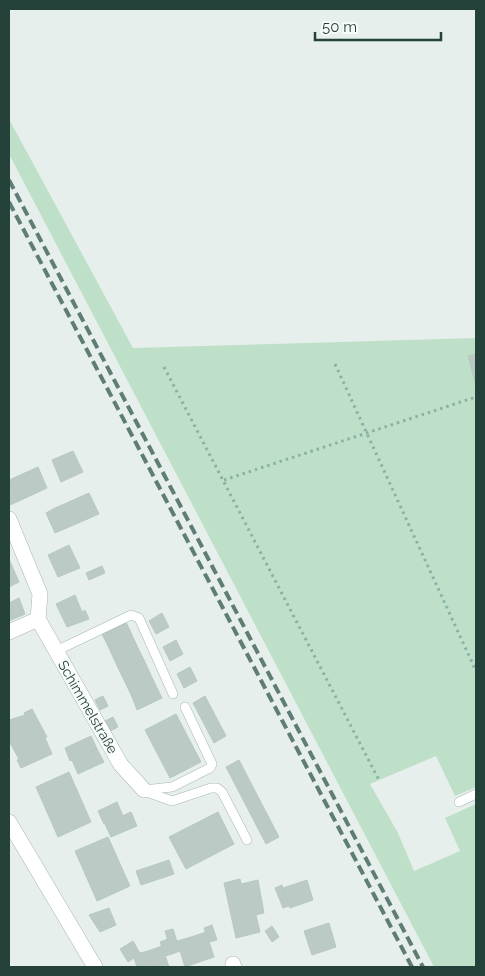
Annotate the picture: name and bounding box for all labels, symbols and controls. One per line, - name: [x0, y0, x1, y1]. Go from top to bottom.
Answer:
- scale bar: [315, 10, 441, 42]
- text: 50 m: [322, 18, 357, 36]
- street label: Schimmelstraße: [55, 658, 121, 756]

